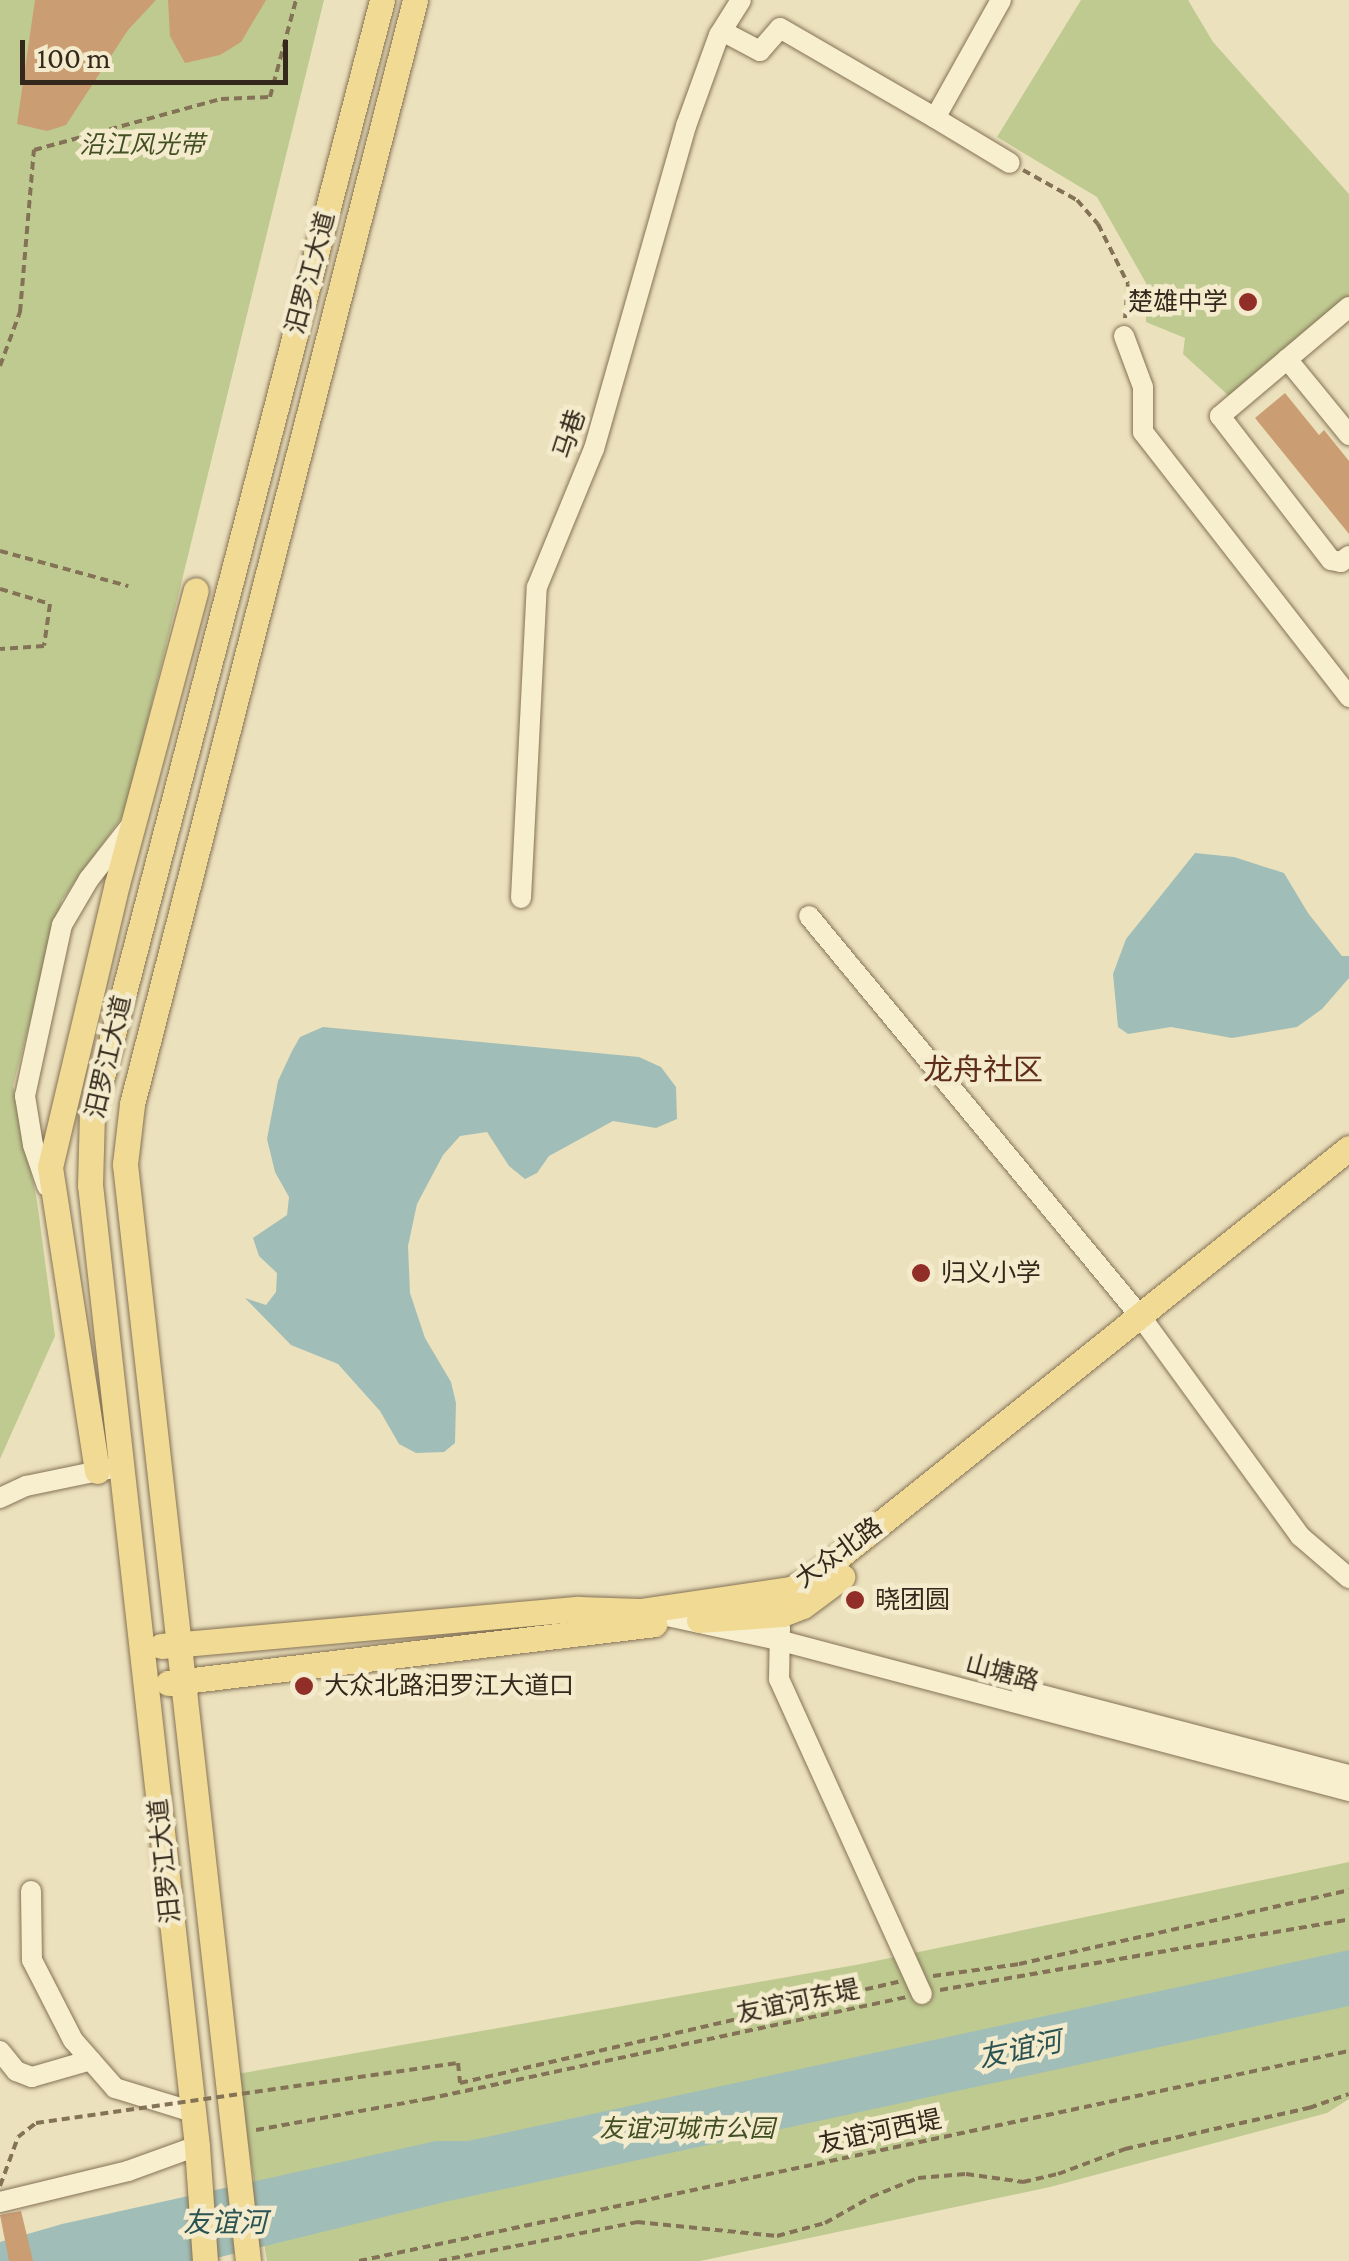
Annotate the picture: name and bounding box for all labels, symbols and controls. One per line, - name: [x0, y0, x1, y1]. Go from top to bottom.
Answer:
- scale bar: [25, 20, 292, 82]
- text: 100 m: [37, 41, 111, 74]
- park label: 沿江风光带: [80, 130, 204, 160]
- street label: 汨罗江大道: [280, 209, 342, 337]
- place label: 楚雄中学: [1128, 287, 1228, 317]
- marker: 楚雄中学: [1237, 291, 1259, 313]
- street label: 马巷: [548, 406, 592, 462]
- street label: 汨罗江大道: [80, 993, 138, 1121]
- district label: 龙舟社区: [923, 1052, 1043, 1088]
- place label: 归义小学: [941, 1258, 1041, 1288]
- marker: 归义小学: [910, 1262, 932, 1284]
- street label: 大众北路: [790, 1511, 888, 1595]
- place label: 晓团圆: [875, 1585, 950, 1615]
- marker: 晓团圆: [844, 1589, 866, 1611]
- street label: 山塘路: [962, 1649, 1042, 1697]
- place label: 大众北路汨罗江大道口: [324, 1671, 574, 1701]
- marker: 大众北路汨罗江大道口: [293, 1675, 315, 1697]
- street label: 汨罗江大道: [144, 1797, 186, 1925]
- street label: 友谊河东堤: [734, 1974, 862, 2030]
- water label: 友谊河: [975, 2025, 1065, 2075]
- street label: 友谊河西堤: [816, 2104, 944, 2160]
- park label: 友谊河城市公园: [600, 2114, 774, 2144]
- water label: 友谊河: [183, 2206, 267, 2240]

